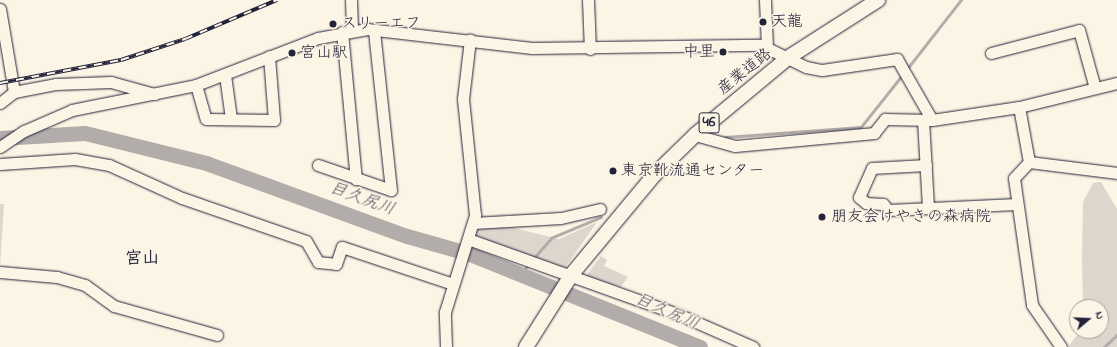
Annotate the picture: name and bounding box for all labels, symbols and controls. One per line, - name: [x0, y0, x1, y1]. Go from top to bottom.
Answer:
- place label: 天龍: [771, 12, 803, 32]
- place label: スリーエフ: [341, 14, 421, 34]
- marker: 天龍: [758, 17, 768, 27]
- marker: スリーエフ: [328, 19, 338, 29]
- place label: 中里: [683, 42, 715, 62]
- place label: 宮山駅: [300, 43, 348, 63]
- street label: 産業道路: [714, 44, 776, 100]
- marker: 中里: [718, 47, 728, 57]
- marker: 宮山駅: [287, 48, 297, 58]
- road number: 46: [698, 110, 720, 136]
- place label: 東京靴流通センター: [621, 161, 765, 181]
- marker: 東京靴流通センター: [608, 166, 618, 176]
- water label: 目久尻川: [327, 178, 397, 220]
- place label: 朋友会けやきの森病院: [831, 207, 991, 227]
- marker: 朋友会けやきの森病院: [816, 211, 828, 223]
- district label: 宮山: [125, 249, 159, 269]
- water label: 目久尻川: [632, 289, 702, 335]
- north arrow: [1069, 299, 1109, 339]
- text: N: [1091, 309, 1108, 322]

